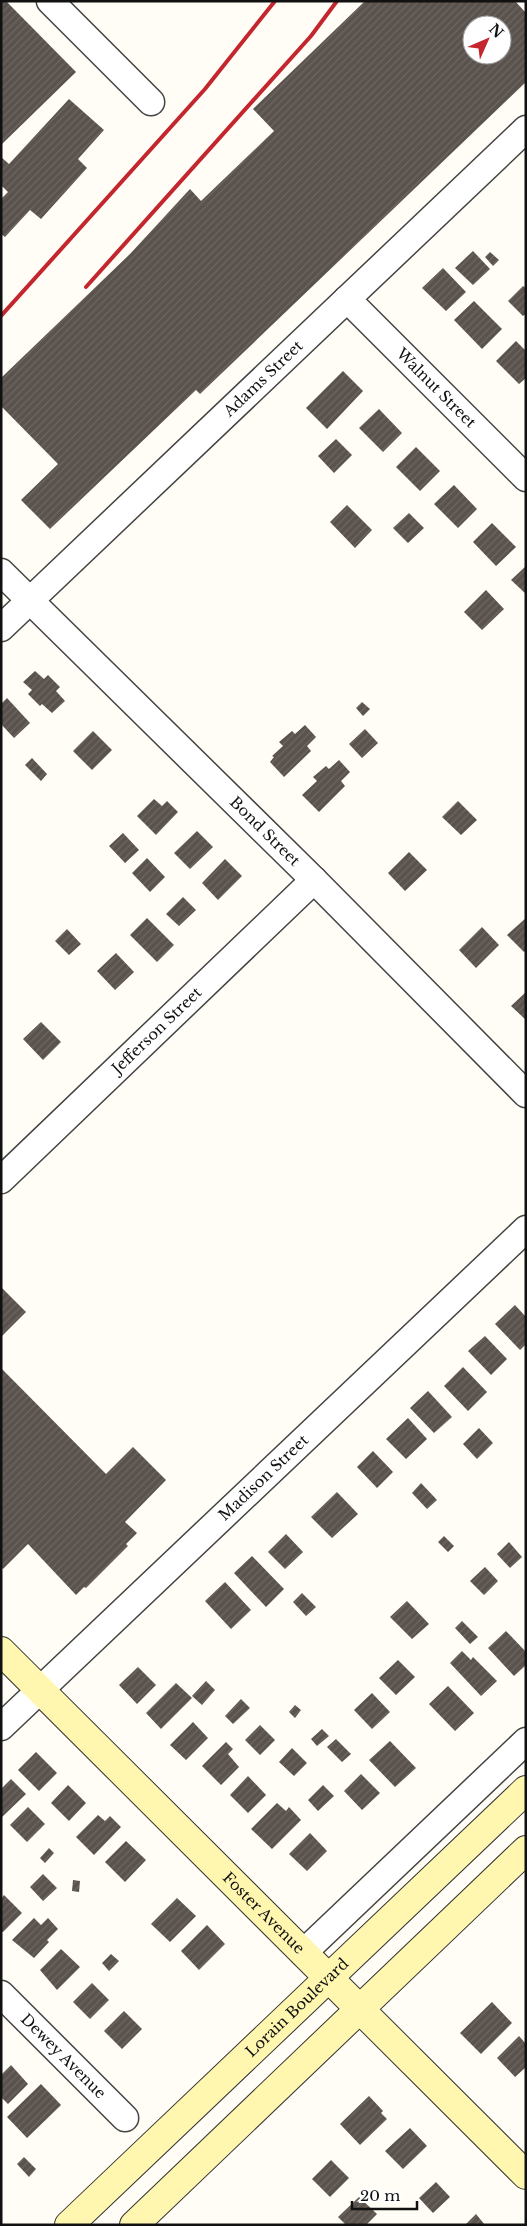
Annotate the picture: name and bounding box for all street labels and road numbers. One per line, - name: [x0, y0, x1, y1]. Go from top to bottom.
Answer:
- street label: Adams Street: [219, 336, 307, 421]
- street label: Walnut Street: [392, 343, 481, 432]
- street label: Bond Street: [226, 792, 305, 870]
- street label: Jefferson Street: [106, 983, 206, 1079]
- street label: Madison Street: [215, 1430, 312, 1524]
- street label: Foster Avenue: [219, 1868, 309, 1958]
- street label: Lorain Boulevard: [241, 1954, 352, 2061]
- street label: Dewey Avenue: [17, 2009, 110, 2102]

